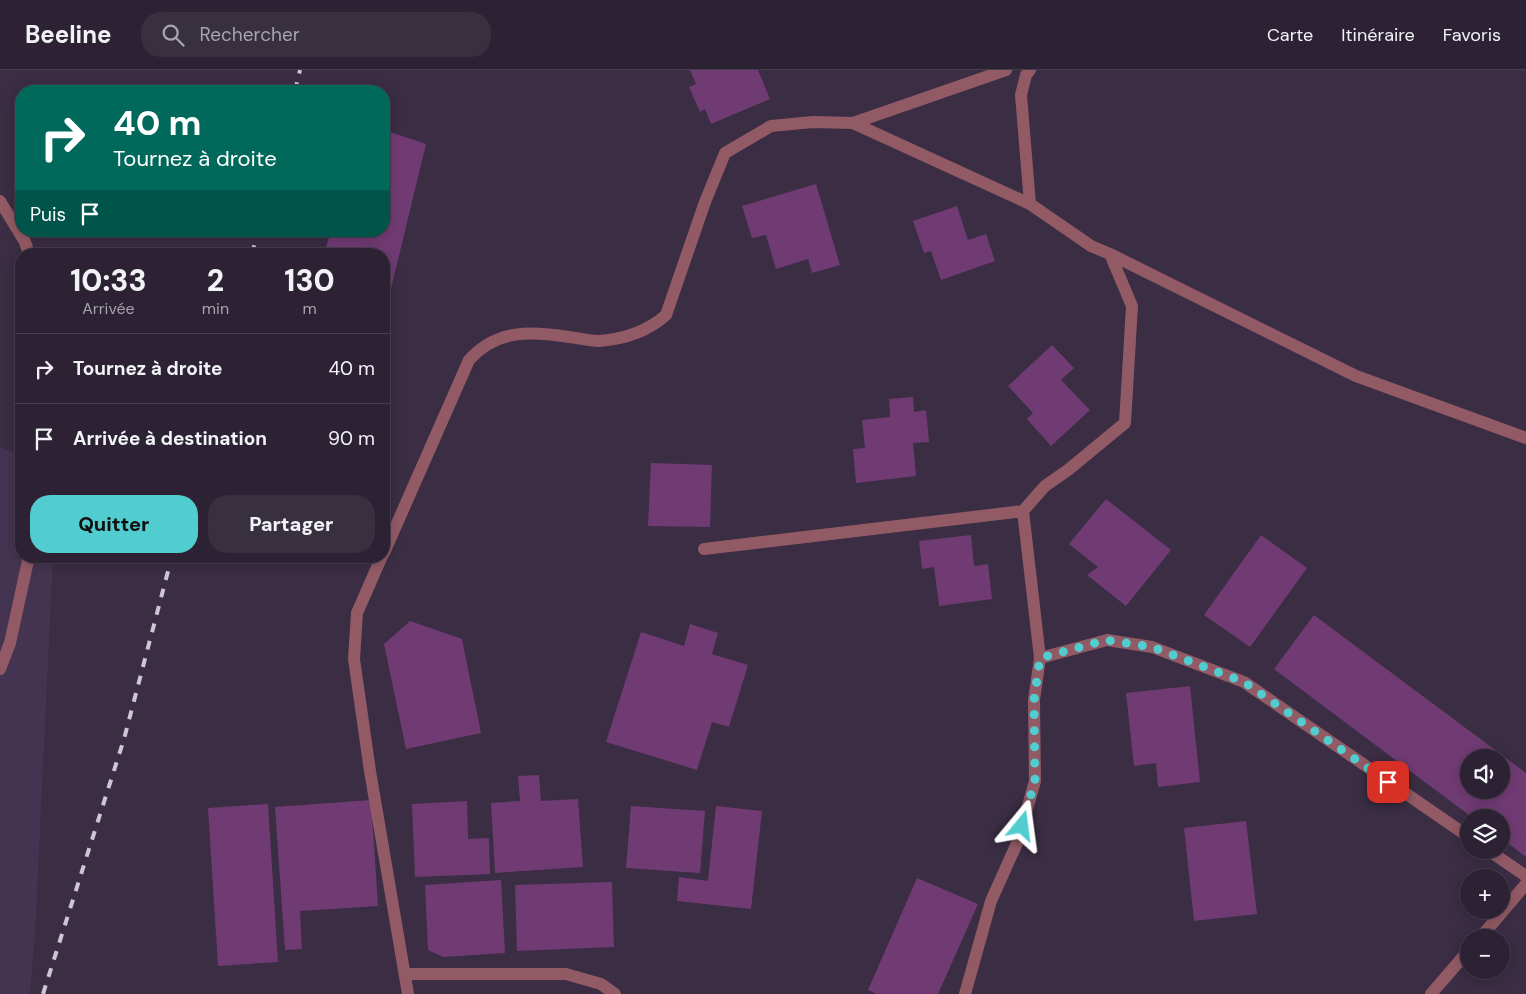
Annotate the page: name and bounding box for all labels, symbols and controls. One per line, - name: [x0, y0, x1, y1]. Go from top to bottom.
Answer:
- search box: [141, 12, 491, 57]
- text: Beeline: [25, 19, 111, 50]
- icon: search: [159, 21, 187, 49]
- text: Rechercher: [199, 22, 300, 47]
- text: Carte: [1267, 23, 1313, 47]
- text: Itinéraire: [1341, 23, 1415, 47]
- text: Favoris: [1443, 23, 1501, 47]
- text: 40 m: [113, 100, 202, 146]
- icon: right: [30, 105, 95, 170]
- text: Tournez à droite: [113, 144, 277, 173]
- icon: arrive: [76, 200, 104, 228]
- text: Puis: [30, 202, 66, 227]
- text: 10:33: [70, 261, 147, 300]
- text: 2: [207, 261, 224, 300]
- text: 130: [284, 261, 335, 300]
- text: Arrivée: [82, 298, 135, 319]
- text: min: [202, 298, 229, 319]
- text: m: [302, 298, 317, 319]
- icon: right: [30, 355, 58, 383]
- text: Tournez à droite: [73, 356, 223, 381]
- text: 40 m: [328, 356, 375, 381]
- icon: arrive: [30, 425, 58, 453]
- text: Arrivée à destination: [73, 426, 267, 451]
- text: 90 m: [328, 426, 375, 451]
- button: Quitter: [30, 495, 198, 553]
- button: Partager: [208, 495, 375, 553]
- map controls: [1460, 749, 1510, 979]
- button: sound: [1460, 749, 1510, 799]
- pin: [1367, 761, 1409, 803]
- icon: arrive: [1374, 768, 1402, 796]
- position arrow: [995, 799, 1047, 851]
- button: layers: [1460, 809, 1510, 859]
- button: +: [1460, 869, 1510, 919]
- button: −: [1460, 929, 1510, 979]

